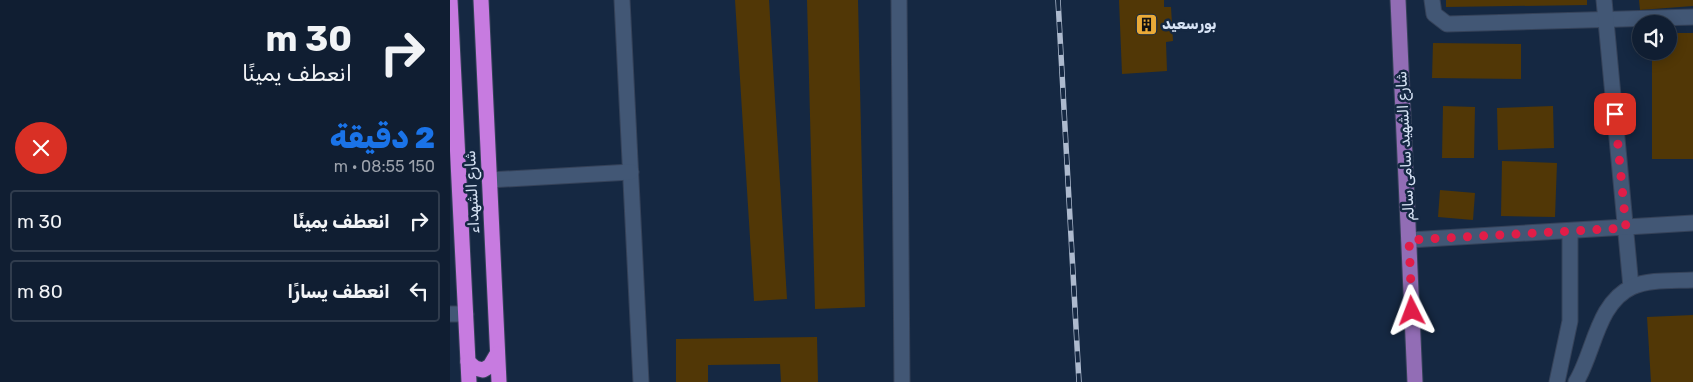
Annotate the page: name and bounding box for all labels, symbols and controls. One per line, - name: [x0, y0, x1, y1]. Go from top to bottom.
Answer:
- building icon: بورسعيد: [1134, 12, 1158, 36]
- place label: بورسعيد: [1162, 15, 1216, 33]
- map controls: [1632, 15, 1677, 60]
- button: sound: [1632, 15, 1677, 60]
- text: 30 m: [266, 18, 352, 60]
- icon: right: [370, 20, 435, 85]
- text: انعطف يمينًا: [242, 60, 352, 87]
- street label: شارع الشهيد سامى سالم: [1392, 71, 1420, 221]
- pin: [1594, 93, 1636, 135]
- icon: arrive: [1601, 100, 1629, 128]
- text: 2 دقيقة: [330, 120, 435, 156]
- button: close: [15, 122, 67, 174]
- street label: شارع الشهداء: [461, 150, 485, 234]
- text: 150 m · 08:55: [334, 157, 435, 176]
- icon: right: [405, 207, 433, 235]
- text: 30 m: [17, 210, 62, 233]
- text: انعطف يمينًا: [293, 210, 390, 233]
- icon: left: [405, 277, 433, 305]
- text: 80 m: [17, 280, 63, 303]
- text: انعطف يسارًا: [287, 280, 390, 303]
- position arrow: [1385, 284, 1437, 336]

